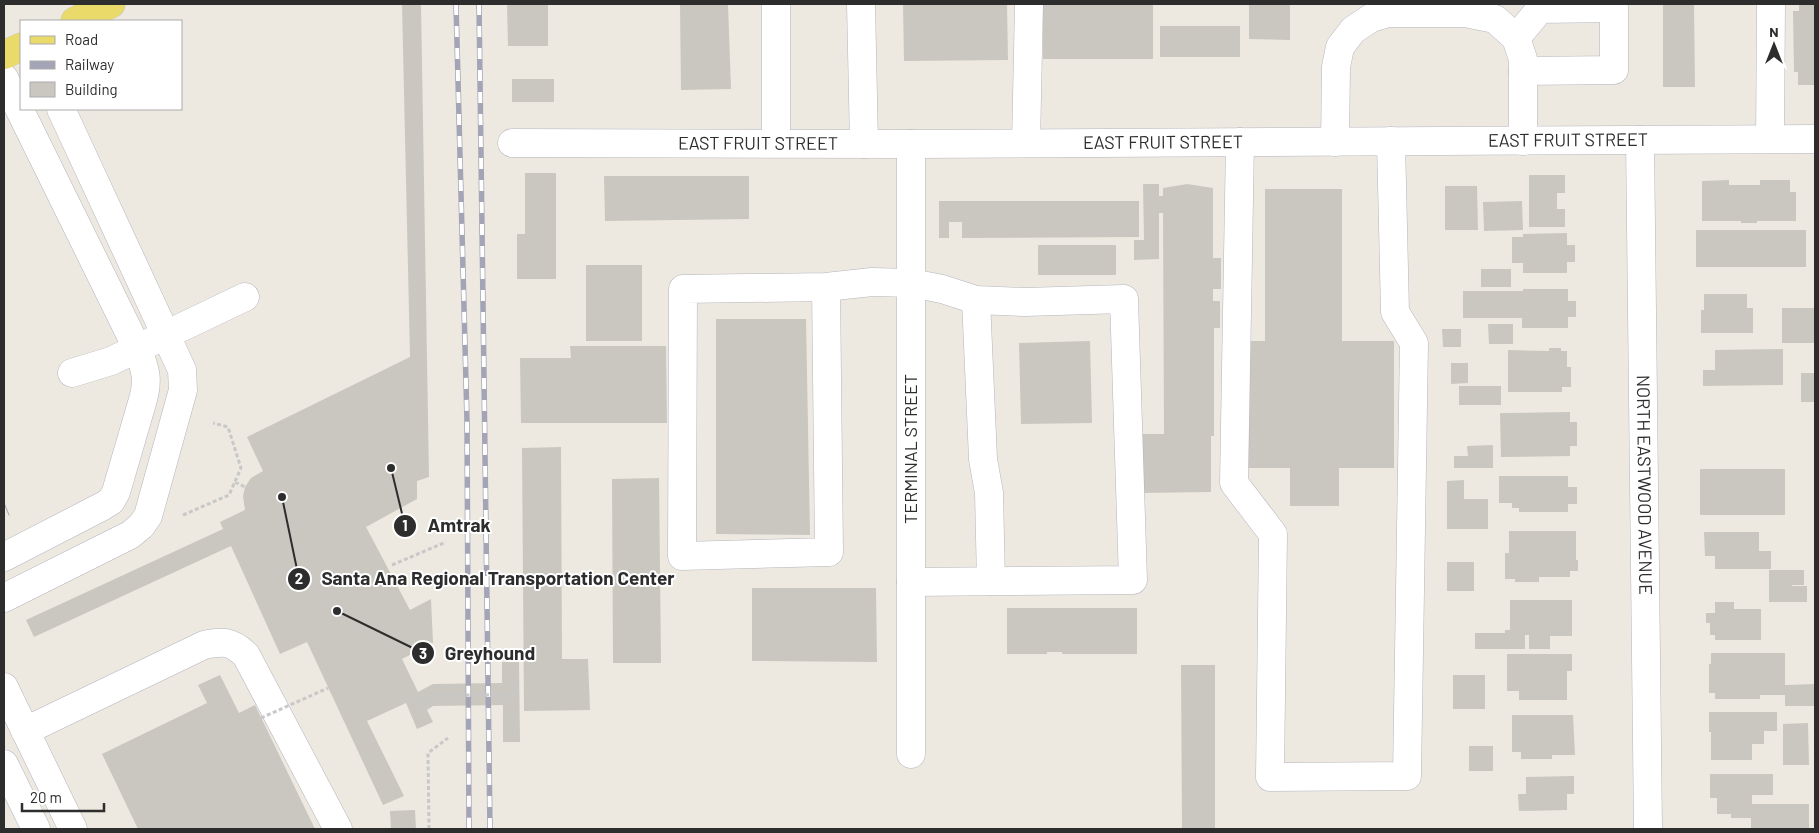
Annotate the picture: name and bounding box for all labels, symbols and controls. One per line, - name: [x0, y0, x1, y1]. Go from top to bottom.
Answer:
- legend: [20, 20, 182, 110]
- north arrow: [1749, 20, 1799, 70]
- text: N: [1769, 23, 1779, 40]
- text: Road: [65, 30, 98, 48]
- text: Railway: [65, 55, 114, 73]
- text: Building: [65, 80, 118, 98]
- street label: EAST FRUIT STREET: [1488, 128, 1648, 151]
- street label: EAST FRUIT STREET: [1083, 130, 1243, 153]
- street label: EAST FRUIT STREET: [678, 131, 838, 154]
- street label: TERMINAL STREET: [899, 374, 921, 524]
- street label: NORTH EASTWOOD AVENUE: [1633, 375, 1657, 595]
- callout: Amtrak: [392, 509, 500, 543]
- text: Amtrak: [427, 513, 491, 536]
- text: 1: [402, 516, 408, 534]
- callout: Santa Ana Regional Transportation Center: [286, 562, 684, 596]
- text: Santa Ana Regional Transportation Center: [321, 566, 675, 589]
- text: 2: [295, 569, 303, 587]
- callout: Greyhound: [410, 636, 546, 670]
- text: Greyhound: [445, 641, 535, 664]
- text: 3: [419, 644, 427, 662]
- scale bar: [22, 780, 105, 812]
- text: 20 m: [30, 788, 62, 806]

